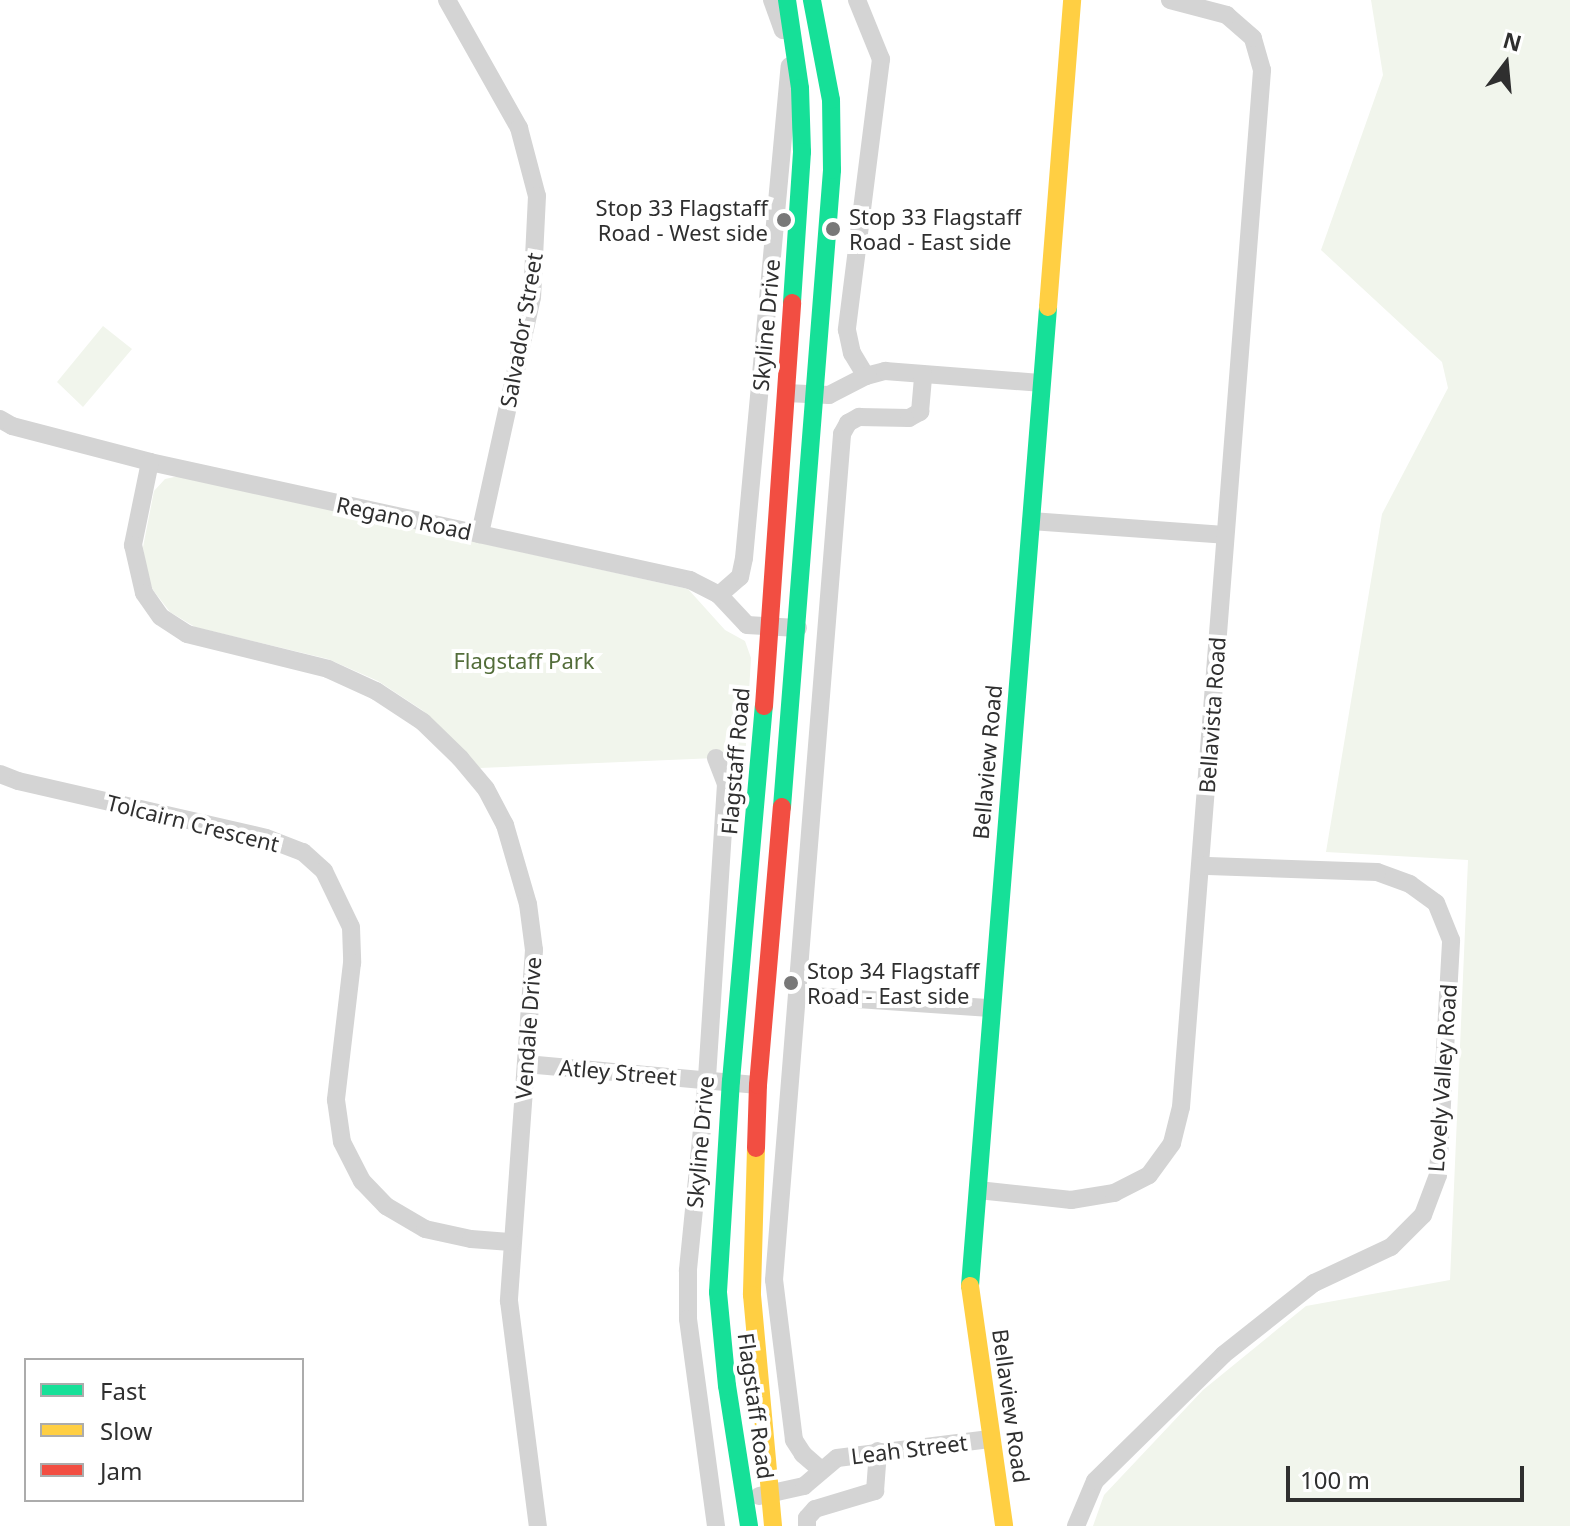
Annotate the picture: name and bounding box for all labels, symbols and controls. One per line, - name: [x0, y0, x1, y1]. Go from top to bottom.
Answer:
- north arrow: [1466, 24, 1546, 104]
- text: N: [1500, 24, 1525, 58]
- place label: Stop 33 Flagstaff Road - West side: [596, 194, 768, 246]
- place label: Stop 33 Flagstaff Road - East side: [849, 203, 1021, 254]
- marker: Stop 33 Flagstaff Road - West side: [775, 211, 793, 229]
- marker: Stop 33 Flagstaff Road - East side: [824, 220, 842, 238]
- street label: Salvador Street: [494, 251, 548, 409]
- street label: Skyline Drive: [747, 258, 785, 392]
- street label: Regano Road: [334, 491, 474, 545]
- street label: Bellavista Road: [1193, 636, 1231, 794]
- park label: Flagstaff Park: [453, 648, 595, 674]
- street label: Bellaview Road: [967, 684, 1007, 840]
- street label: Flagstaff Road: [715, 686, 755, 836]
- street label: Tolcairn Crescent: [104, 789, 282, 857]
- street label: Vendale Drive: [510, 956, 546, 1100]
- place label: Stop 34 Flagstaff Road - East side: [807, 957, 979, 1008]
- marker: Stop 34 Flagstaff Road - East side: [782, 974, 800, 992]
- street label: Lovely Valley Road: [1422, 983, 1462, 1173]
- street label: Atley Street: [558, 1054, 678, 1090]
- street label: Skyline Drive: [681, 1075, 719, 1209]
- street label: Bellaview Road: [987, 1327, 1035, 1485]
- street label: Flagstaff Road: [733, 1331, 779, 1481]
- legend: [24, 1358, 304, 1502]
- text: Fast: [100, 1374, 146, 1407]
- text: Slow: [100, 1414, 152, 1447]
- street label: Leah Street: [849, 1429, 969, 1469]
- scale bar: [1290, 1450, 1528, 1500]
- text: Jam: [100, 1454, 142, 1487]
- text: 100 m: [1300, 1463, 1370, 1496]

